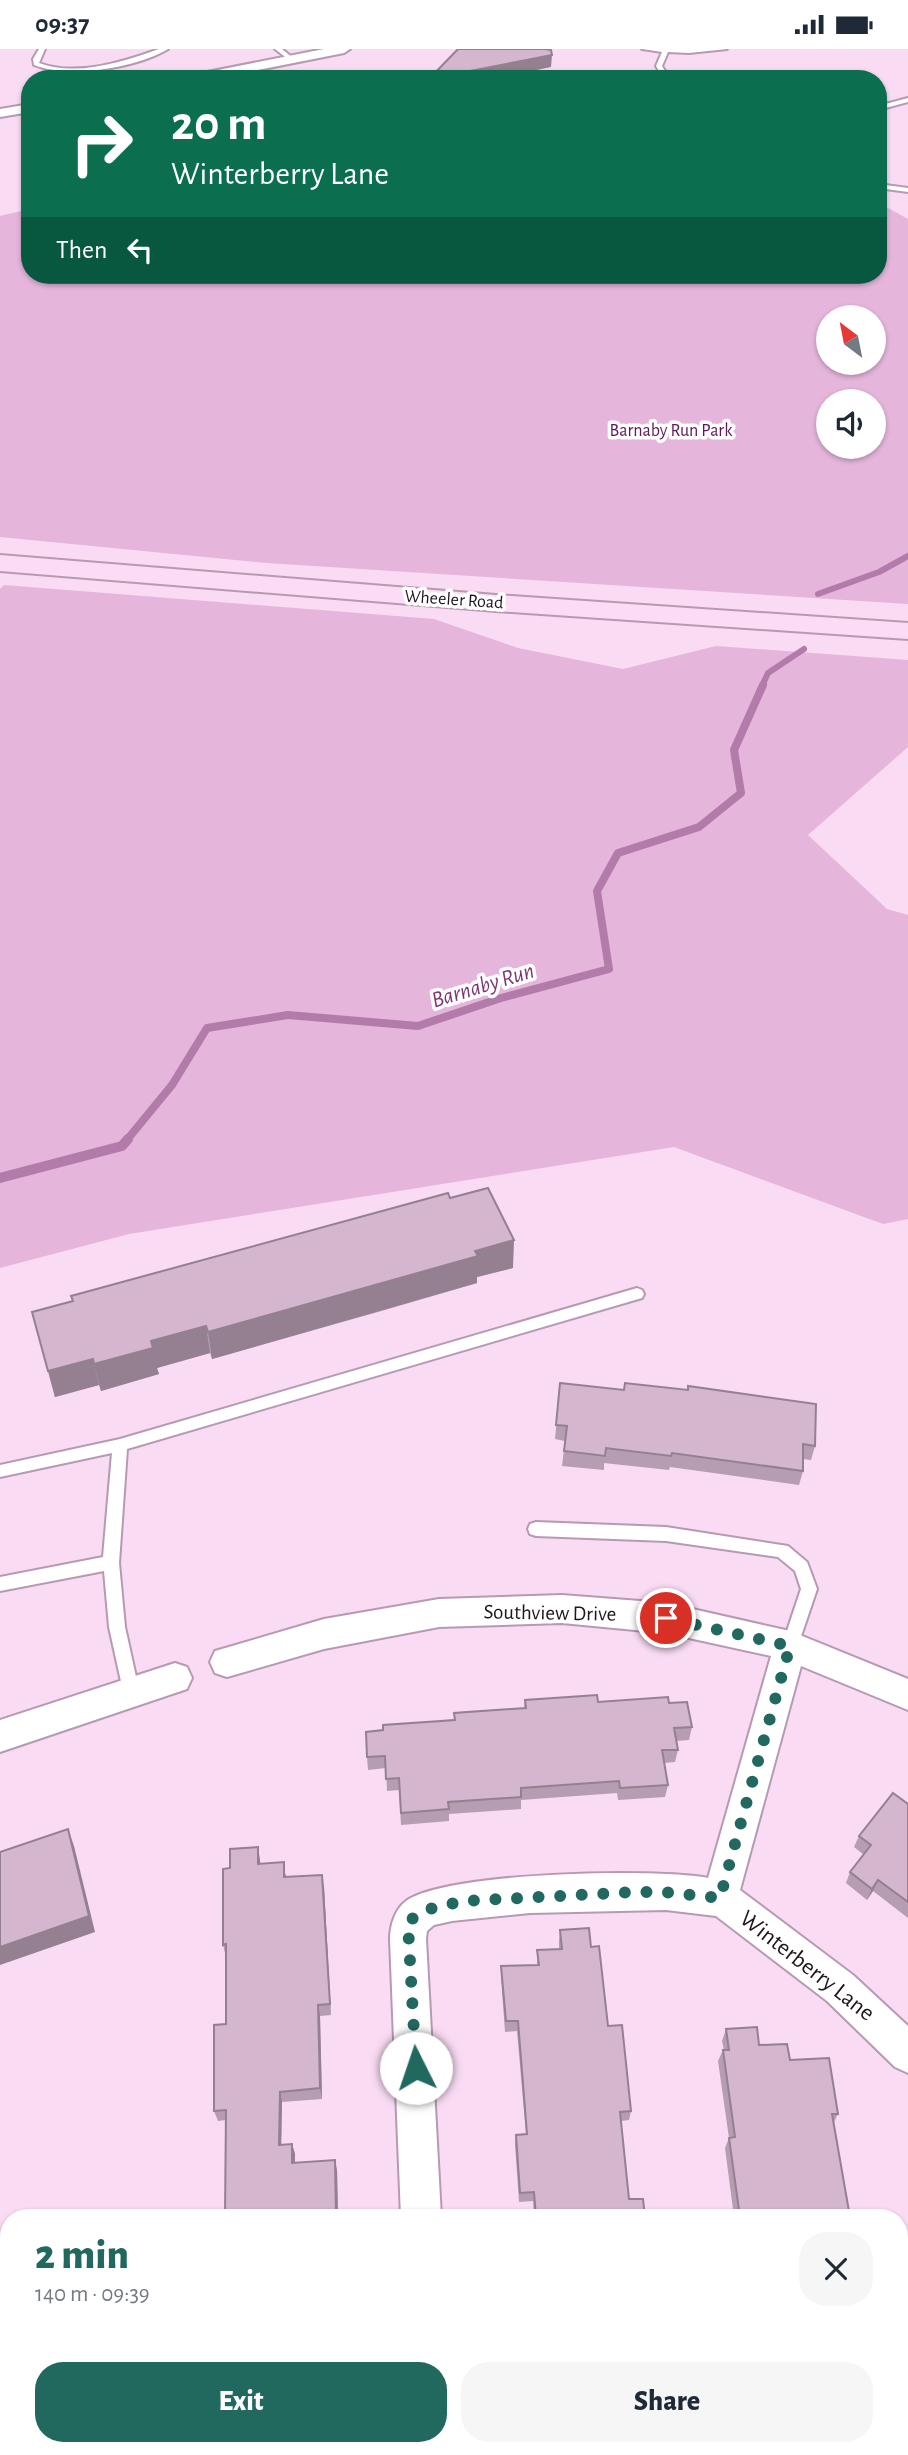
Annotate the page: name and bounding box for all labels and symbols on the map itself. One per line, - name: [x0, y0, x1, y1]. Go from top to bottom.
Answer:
- north arrow: [816, 305, 886, 375]
- park label: Barnaby Run Park: [610, 422, 733, 440]
- street label: Wheeler Road: [404, 588, 504, 612]
- water label: Barnaby Run: [429, 960, 537, 1012]
- pin: [636, 1588, 696, 1648]
- street label: Southview Drive: [483, 1601, 617, 1625]
- street label: Winterberry Lane: [735, 1906, 879, 2026]
- position arrow: [379, 2031, 453, 2105]

